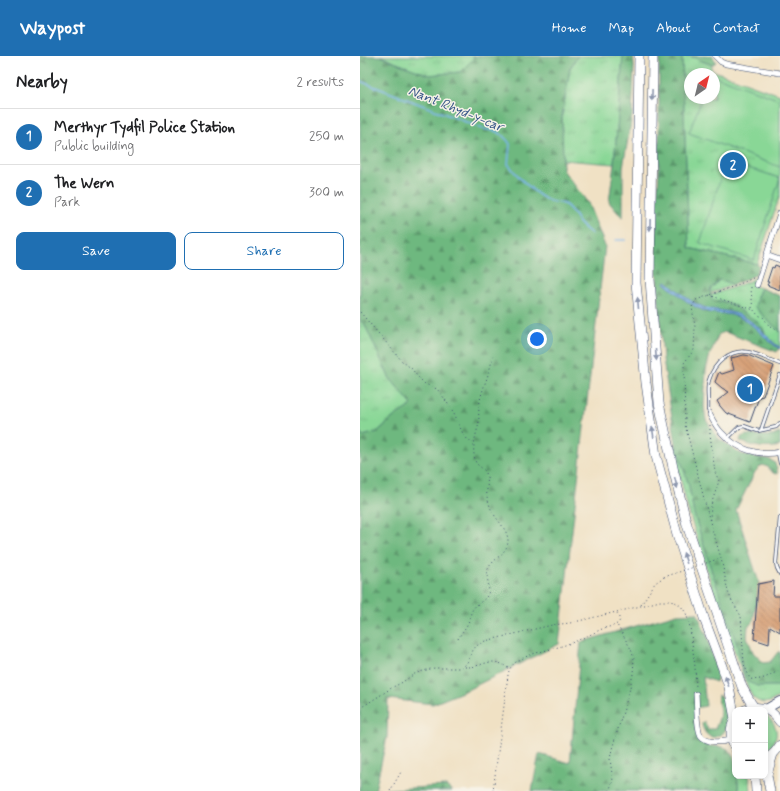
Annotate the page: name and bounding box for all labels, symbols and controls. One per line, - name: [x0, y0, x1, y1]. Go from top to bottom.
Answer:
- text: Waypost: [20, 16, 85, 41]
- text: Home: [552, 19, 586, 37]
- text: Map: [608, 19, 634, 37]
- text: About: [656, 19, 691, 37]
- text: Contact: [713, 19, 760, 37]
- north arrow: [684, 68, 720, 104]
- text: Nearby: [16, 71, 68, 93]
- text: 2 results: [297, 74, 344, 91]
- water label: Nant Rhyd-y-car: [405, 82, 508, 137]
- one-way arrow: [649, 89, 655, 102]
- text: Merthyr Tydfil Police Station: [54, 118, 235, 138]
- text: 1: [26, 128, 32, 145]
- text: 250 m: [309, 128, 344, 145]
- text: Public building: [54, 138, 134, 155]
- pin: 2: [720, 150, 746, 180]
- text: The Wern: [54, 174, 114, 194]
- text: 2: [26, 184, 32, 201]
- text: 300 m: [309, 184, 344, 201]
- text: Park: [54, 194, 80, 211]
- one-way arrow: [647, 219, 653, 232]
- button: Save: [16, 232, 176, 270]
- button: Share: [184, 232, 344, 270]
- one-way arrow: [635, 297, 642, 309]
- your location: [527, 329, 547, 349]
- one-way arrow: [652, 349, 659, 361]
- pin: 1: [737, 374, 763, 404]
- one-way arrow: [650, 426, 656, 438]
- one-way arrow: [674, 477, 680, 489]
- one-way arrow: [681, 551, 687, 563]
- one-way arrow: [724, 674, 730, 686]
- map controls: [732, 707, 768, 779]
- button: +: [732, 707, 768, 743]
- button: −: [732, 743, 768, 779]

